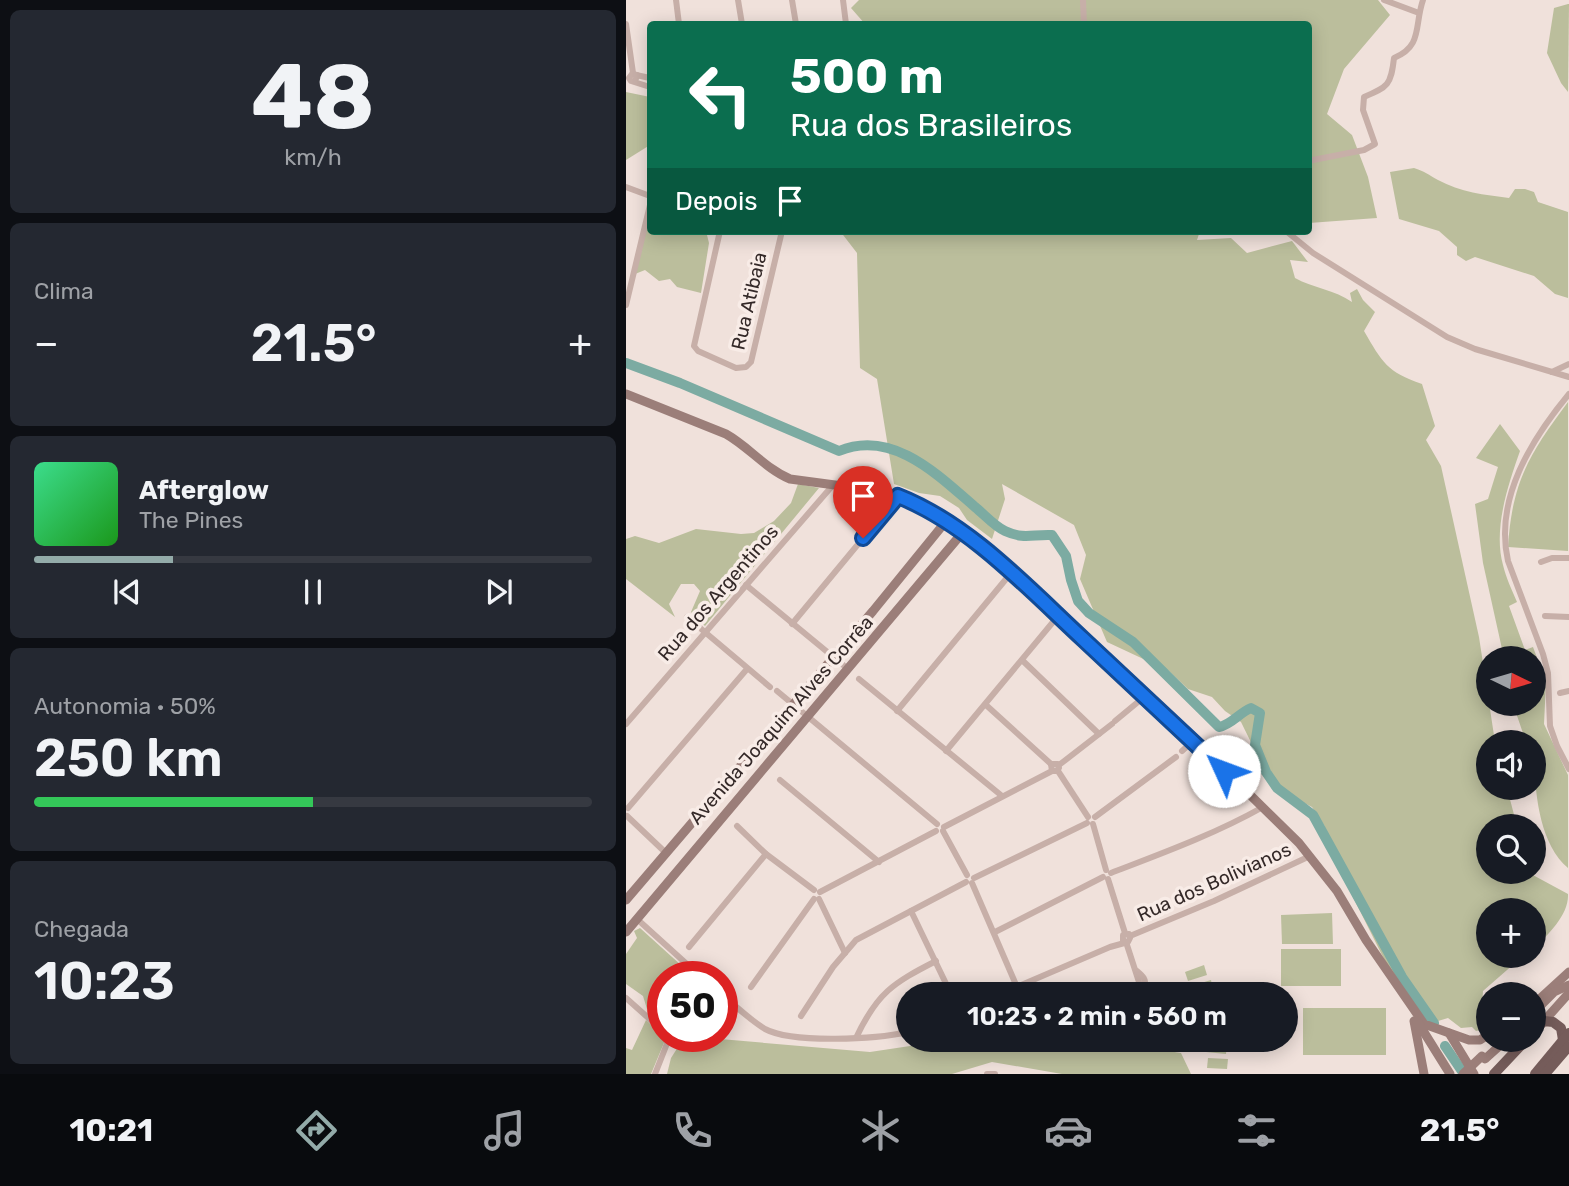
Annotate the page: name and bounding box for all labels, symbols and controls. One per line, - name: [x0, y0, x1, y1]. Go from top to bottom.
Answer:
- text: 48: [251, 43, 375, 151]
- text: 500 m: [790, 47, 944, 105]
- icon: left: [675, 49, 766, 140]
- text: Rua dos Brasileiros: [790, 106, 1072, 144]
- text: km/h: [284, 143, 342, 171]
- icon: arrive: [771, 182, 809, 220]
- text: Depois: [675, 186, 757, 217]
- street label: Rua Atibaia: [727, 250, 771, 352]
- text: Clima: [34, 277, 94, 305]
- text: 21.5°: [250, 312, 377, 374]
- text: −: [34, 320, 59, 366]
- text: +: [568, 320, 592, 366]
- pin: [833, 466, 893, 538]
- text: Afterglow: [139, 475, 269, 506]
- icon: arrive: [844, 477, 882, 515]
- text: The Pines: [139, 506, 243, 534]
- street label: Rua dos Argentinos: [653, 520, 783, 666]
- icon: previous: [108, 573, 146, 611]
- icon: pause: [294, 573, 332, 611]
- icon: next: [480, 573, 518, 611]
- street label: Avenida Joaquim Alves Corrêa: [684, 611, 878, 829]
- north arrow: [1476, 646, 1546, 716]
- map controls: [1476, 646, 1546, 1052]
- text: Autonomia · 50%: [34, 692, 216, 720]
- text: 250 km: [34, 727, 223, 789]
- button: sound: [1476, 730, 1546, 800]
- position arrow: [1187, 734, 1261, 808]
- button: search: [1476, 814, 1546, 884]
- street label: Rua dos Bolivianos: [1133, 838, 1295, 926]
- button: +: [1476, 898, 1546, 968]
- text: Chegada: [34, 915, 129, 943]
- text: 10:23: [34, 950, 175, 1012]
- speed limit sign: 50: [647, 961, 738, 1052]
- button: −: [1476, 982, 1546, 1052]
- text: 10:23 · 2 min · 560 m: [967, 1001, 1227, 1032]
- icon: directions: [292, 1106, 341, 1155]
- icon: music: [480, 1106, 529, 1155]
- icon: phone: [668, 1106, 717, 1155]
- icon: climate: [856, 1106, 905, 1155]
- icon: car: [1044, 1106, 1093, 1155]
- icon: filters: [1232, 1106, 1281, 1155]
- text: 10:21: [69, 1111, 153, 1149]
- text: 21.5°: [1420, 1111, 1499, 1149]

